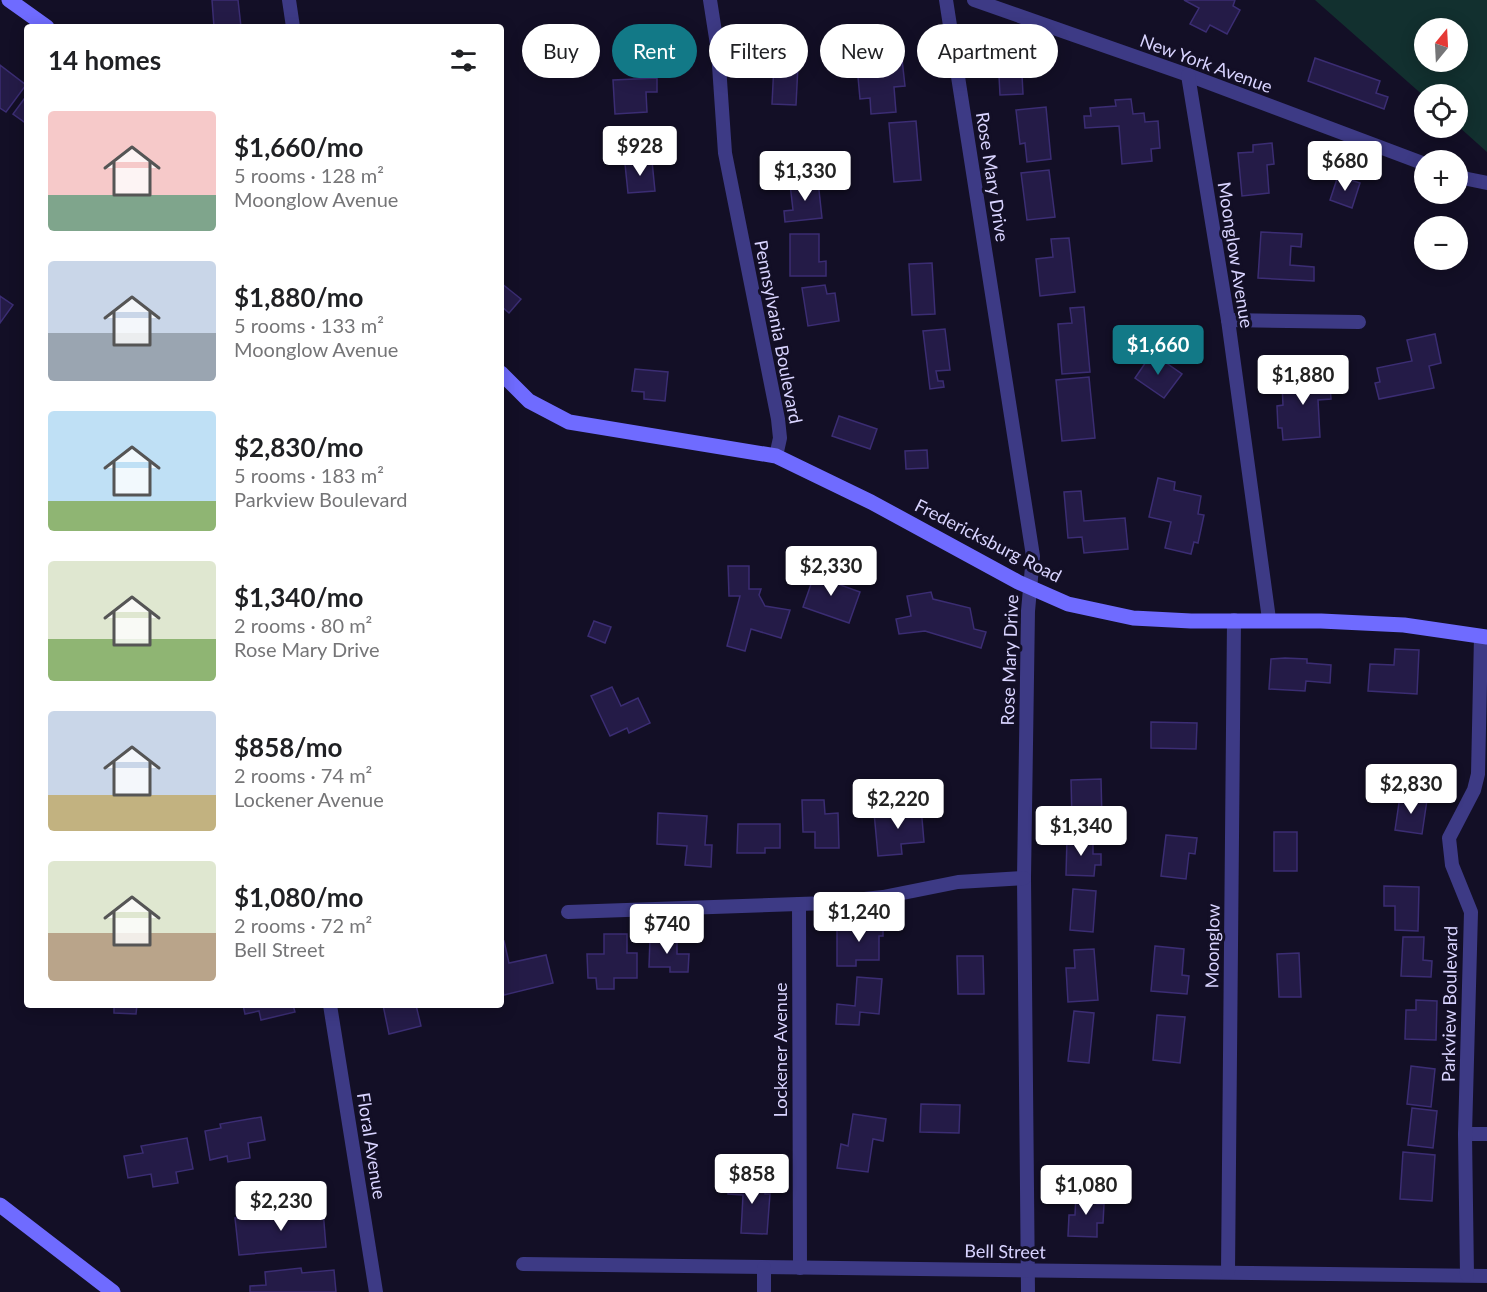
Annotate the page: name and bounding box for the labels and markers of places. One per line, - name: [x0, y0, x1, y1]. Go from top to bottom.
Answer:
- pin: $928: [604, 126, 676, 177]
- pin: $680: [1309, 141, 1381, 192]
- pin: $1,330: [756, 151, 854, 202]
- pin: $1,660: [1109, 325, 1207, 376]
- pin: $1,880: [1254, 355, 1352, 406]
- pin: $2,330: [782, 546, 880, 597]
- pin: $2,830: [1362, 764, 1460, 815]
- pin: $2,220: [849, 779, 947, 830]
- pin: $1,340: [1032, 806, 1130, 857]
- pin: $1,240: [810, 892, 908, 943]
- pin: $740: [631, 904, 703, 955]
- pin: $858: [716, 1154, 788, 1205]
- pin: $1,080: [1037, 1165, 1135, 1216]
- pin: $2,230: [232, 1181, 330, 1232]

